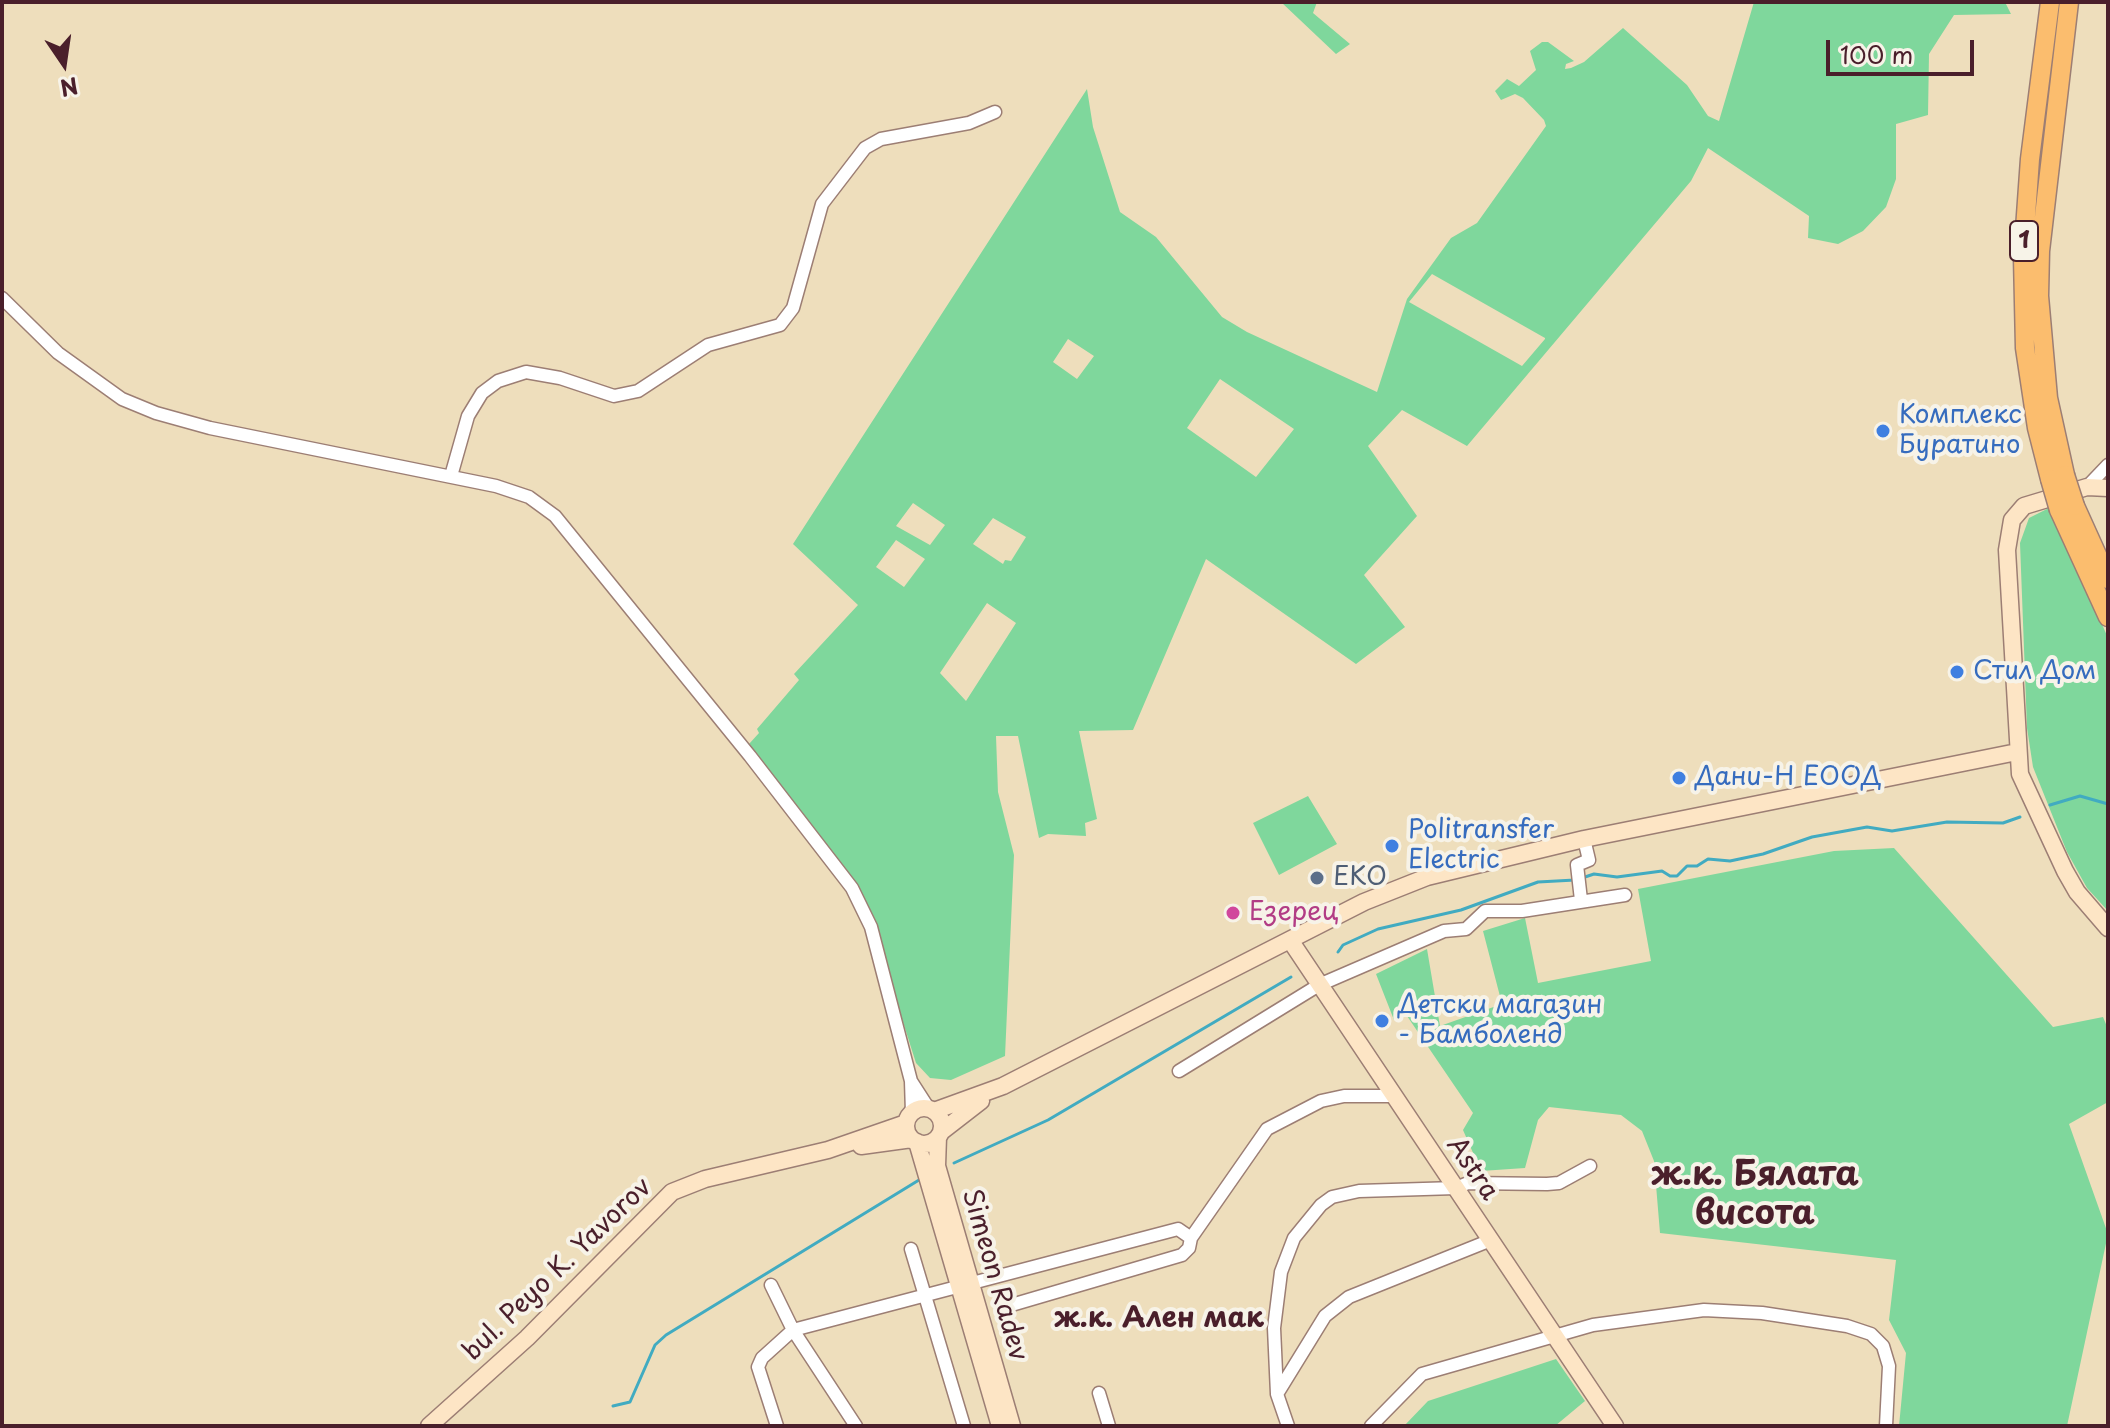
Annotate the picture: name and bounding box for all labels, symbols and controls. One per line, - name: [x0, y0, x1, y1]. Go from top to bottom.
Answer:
- north arrow: [24, 24, 104, 104]
- scale bar: [1830, 24, 1978, 74]
- text: 100 m: [1840, 36, 1913, 72]
- text: N: [57, 70, 82, 106]
- road number: 1: [2010, 221, 2038, 261]
- place label: Комплекс Буратино: [1899, 400, 2022, 462]
- marker: Комплекс Буратино: [1874, 422, 1892, 440]
- place label: Стил Дом: [1973, 656, 2096, 688]
- marker: Стил Дом: [1948, 663, 1966, 681]
- place label: Дани-Н ЕООД: [1695, 762, 1882, 794]
- marker: Дани-Н ЕООД: [1670, 769, 1688, 787]
- place label: Politransfer Electric: [1408, 815, 1554, 876]
- marker: Politransfer Electric: [1383, 837, 1401, 855]
- place label: EKO: [1333, 862, 1387, 894]
- marker: EKO: [1308, 869, 1326, 887]
- place label: Езерец: [1249, 897, 1339, 929]
- marker: Езерец: [1224, 904, 1242, 922]
- place label: Детски магазин - Бамболенд: [1398, 990, 1602, 1052]
- marker: Детски магазин - Бамболенд: [1373, 1012, 1391, 1030]
- street label: Astra: [1440, 1131, 1504, 1207]
- district label: ж.к. Бялата висота: [1651, 1156, 1859, 1236]
- street label: bul. Peyo K. Yavorov: [458, 1172, 658, 1368]
- street label: Simeon Radev: [955, 1186, 1033, 1364]
- district label: ж.к. Ален мак: [1054, 1302, 1264, 1336]

